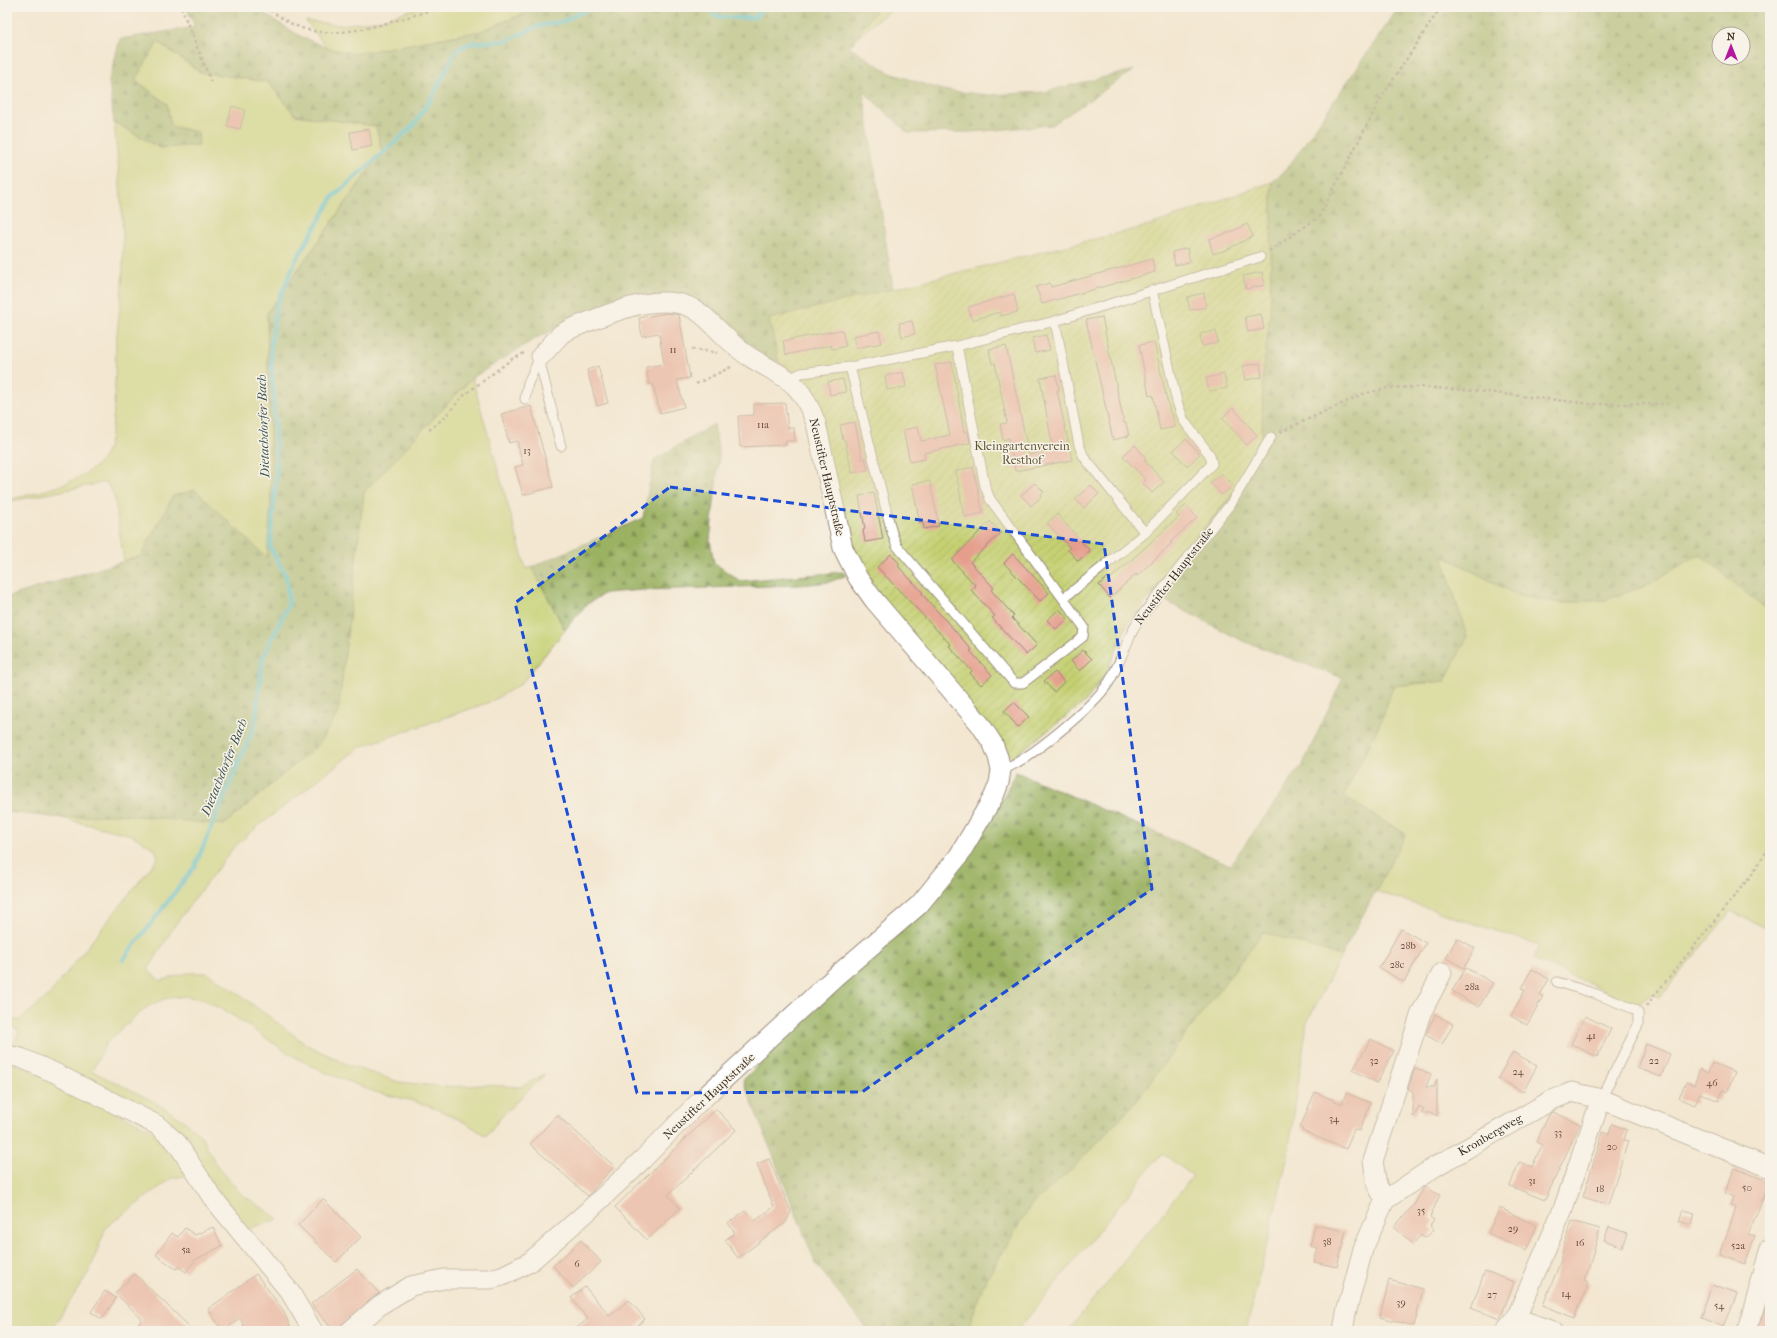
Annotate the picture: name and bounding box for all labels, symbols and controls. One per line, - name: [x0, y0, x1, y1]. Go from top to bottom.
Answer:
- north arrow: [1711, 26, 1751, 66]
- text: N: [1727, 30, 1736, 43]
- house number: 11: [669, 344, 677, 356]
- water label: Dietachdorfer Bach: [254, 374, 272, 479]
- street label: Neustifter Hauptstraße: [807, 417, 847, 537]
- house number: 11a: [757, 419, 769, 431]
- park label: Kleingartenverein Resthof: [974, 439, 1070, 467]
- house number: 13: [523, 445, 531, 457]
- street label: Neustifter Hauptstraße: [1131, 524, 1217, 628]
- water label: Dietachdorfer Bach: [197, 716, 250, 819]
- house number: 28b: [1400, 940, 1416, 952]
- house number: 28c: [1390, 959, 1405, 971]
- house number: 28a: [1465, 981, 1480, 993]
- house number: 41: [1586, 1030, 1596, 1042]
- street label: Neustifter Hauptstraße: [660, 1050, 758, 1142]
- house number: 32: [1369, 1055, 1379, 1067]
- house number: 22: [1649, 1055, 1659, 1067]
- house number: 24: [1512, 1066, 1525, 1078]
- house number: 46: [1706, 1077, 1718, 1089]
- street label: Kronbergweg: [1455, 1111, 1525, 1159]
- house number: 34: [1329, 1113, 1340, 1125]
- house number: 33: [1554, 1127, 1562, 1139]
- house number: 20: [1607, 1141, 1617, 1153]
- house number: 31: [1528, 1175, 1536, 1187]
- house number: 50: [1742, 1182, 1752, 1194]
- house number: 18: [1596, 1183, 1604, 1195]
- house number: 35: [1417, 1205, 1425, 1217]
- house number: 29: [1508, 1223, 1518, 1235]
- house number: 38: [1322, 1236, 1332, 1248]
- house number: 16: [1576, 1237, 1585, 1249]
- house number: 52a: [1731, 1240, 1745, 1252]
- house number: 5a: [182, 1244, 191, 1256]
- house number: 6: [574, 1258, 580, 1270]
- house number: 14: [1561, 1288, 1572, 1300]
- house number: 27: [1487, 1289, 1497, 1301]
- house number: 39: [1396, 1297, 1406, 1309]
- house number: 54: [1714, 1300, 1725, 1312]

